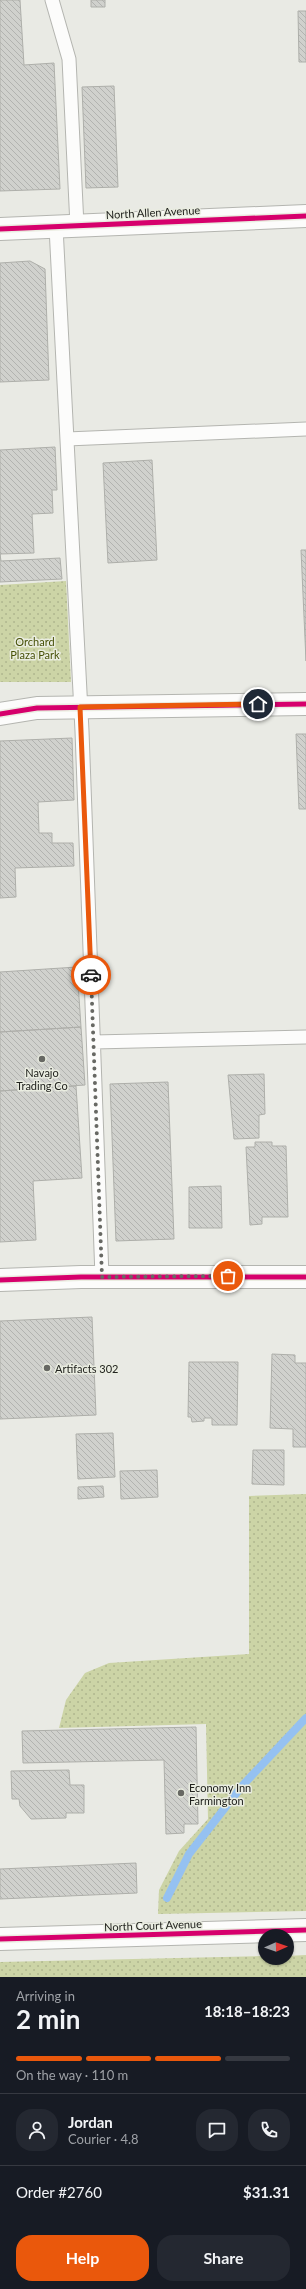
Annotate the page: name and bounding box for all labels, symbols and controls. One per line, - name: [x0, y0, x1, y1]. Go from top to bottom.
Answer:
- street label: North Allen Avenue: [106, 203, 201, 221]
- park label: Orchard Plaza Park: [10, 635, 60, 661]
- pin: [241, 687, 275, 721]
- icon: home: [247, 693, 269, 715]
- courier: [71, 955, 111, 995]
- icon: car: [80, 964, 102, 986]
- marker: Navajo Trading Co: [37, 1054, 47, 1064]
- place label: Navajo Trading Co: [16, 1066, 68, 1092]
- pin: [211, 1259, 245, 1293]
- icon: bag: [217, 1265, 239, 1287]
- place label: Artifacts 302: [55, 1362, 118, 1375]
- marker: Artifacts 302: [42, 1363, 52, 1373]
- place label: Economy Inn Farmington: [189, 1781, 251, 1807]
- marker: Economy Inn Farmington: [176, 1788, 186, 1798]
- street label: North Court Avenue: [104, 1917, 202, 1933]
- north arrow: [258, 1929, 294, 1965]
- map controls: [258, 1929, 294, 1965]
- text: Arriving in: [16, 1988, 75, 2004]
- text: 18:18–18:23: [204, 2002, 290, 2020]
- text: 2 min: [16, 2003, 80, 2035]
- text: On the way · 110 m: [16, 2067, 128, 2083]
- button: person: [16, 2109, 58, 2151]
- button: chat: [196, 2109, 238, 2151]
- button: phone: [248, 2109, 290, 2151]
- text: Jordan: [68, 2113, 113, 2131]
- text: Courier · 4.8: [68, 2131, 139, 2147]
- text: Order #2760: [16, 2183, 102, 2201]
- text: $31.31: [243, 2183, 290, 2201]
- button: Help: [16, 2235, 149, 2281]
- button: Share: [157, 2235, 290, 2281]

